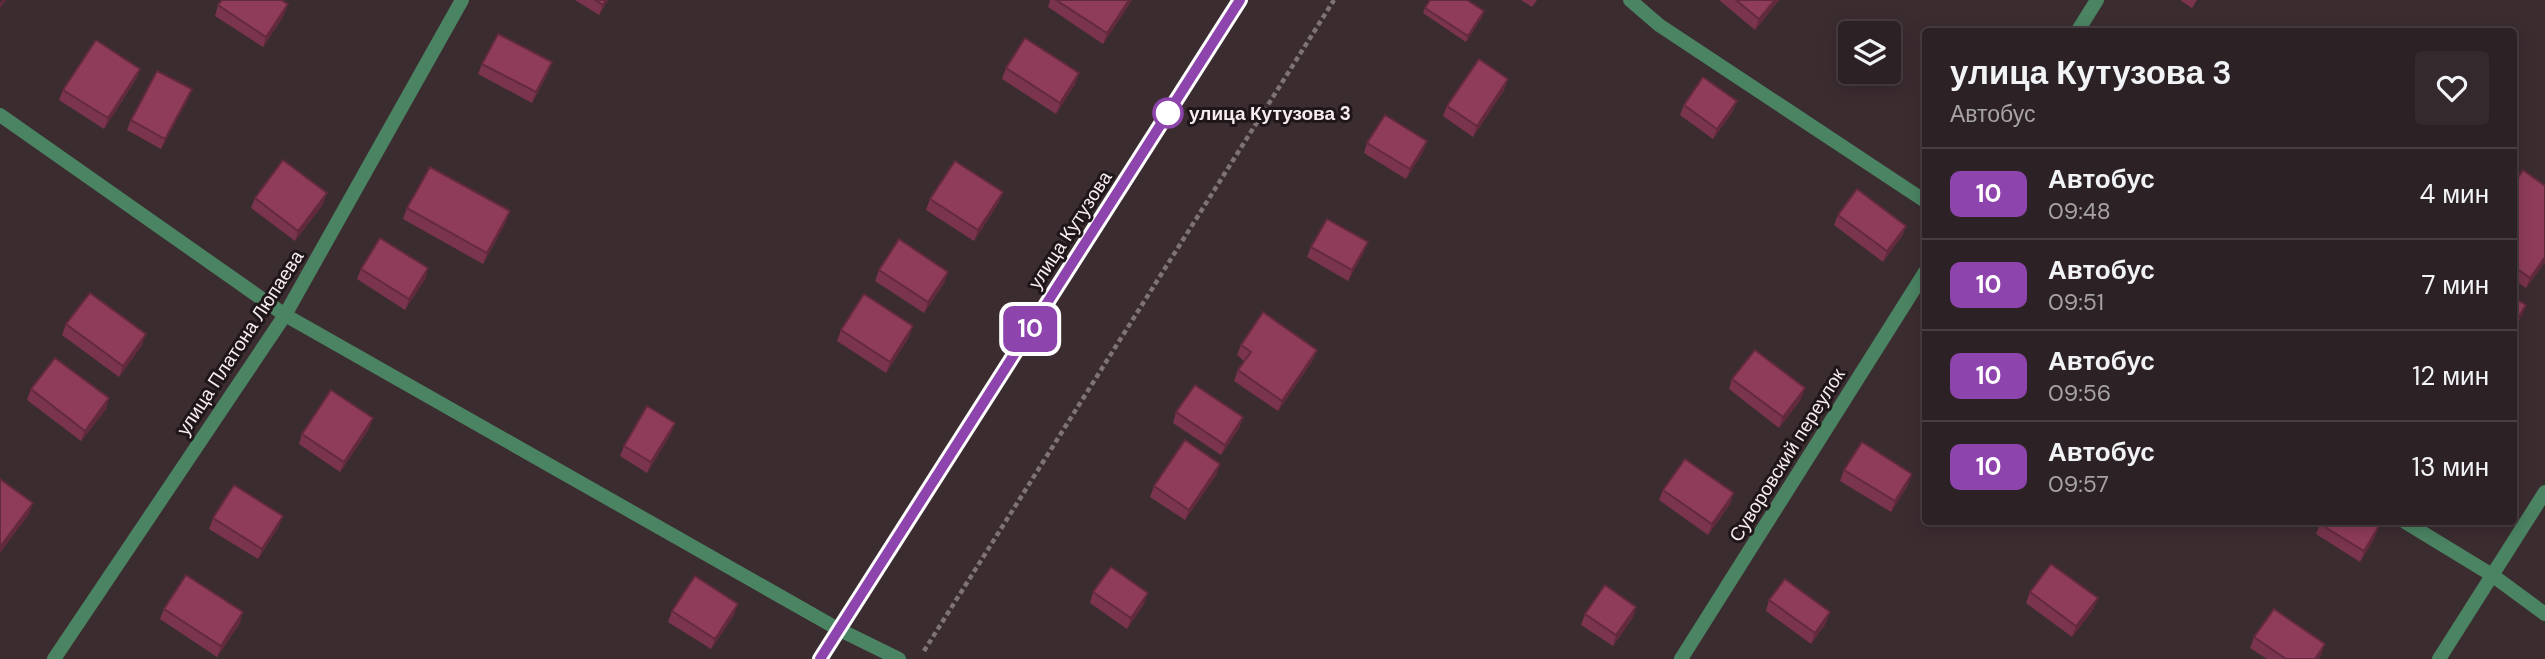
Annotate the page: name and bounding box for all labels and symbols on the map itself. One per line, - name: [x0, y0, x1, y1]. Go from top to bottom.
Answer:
- marker: улица Кутузова 3: [1153, 98, 1183, 128]
- place label: улица Кутузова 3: [1189, 101, 1351, 126]
- street label: улица Кутузова: [1023, 166, 1118, 294]
- street label: улица Платона Люпаева: [171, 245, 310, 440]
- line badge: 10: [998, 306, 1062, 352]
- street label: Суворовский переулок: [1723, 363, 1851, 546]

